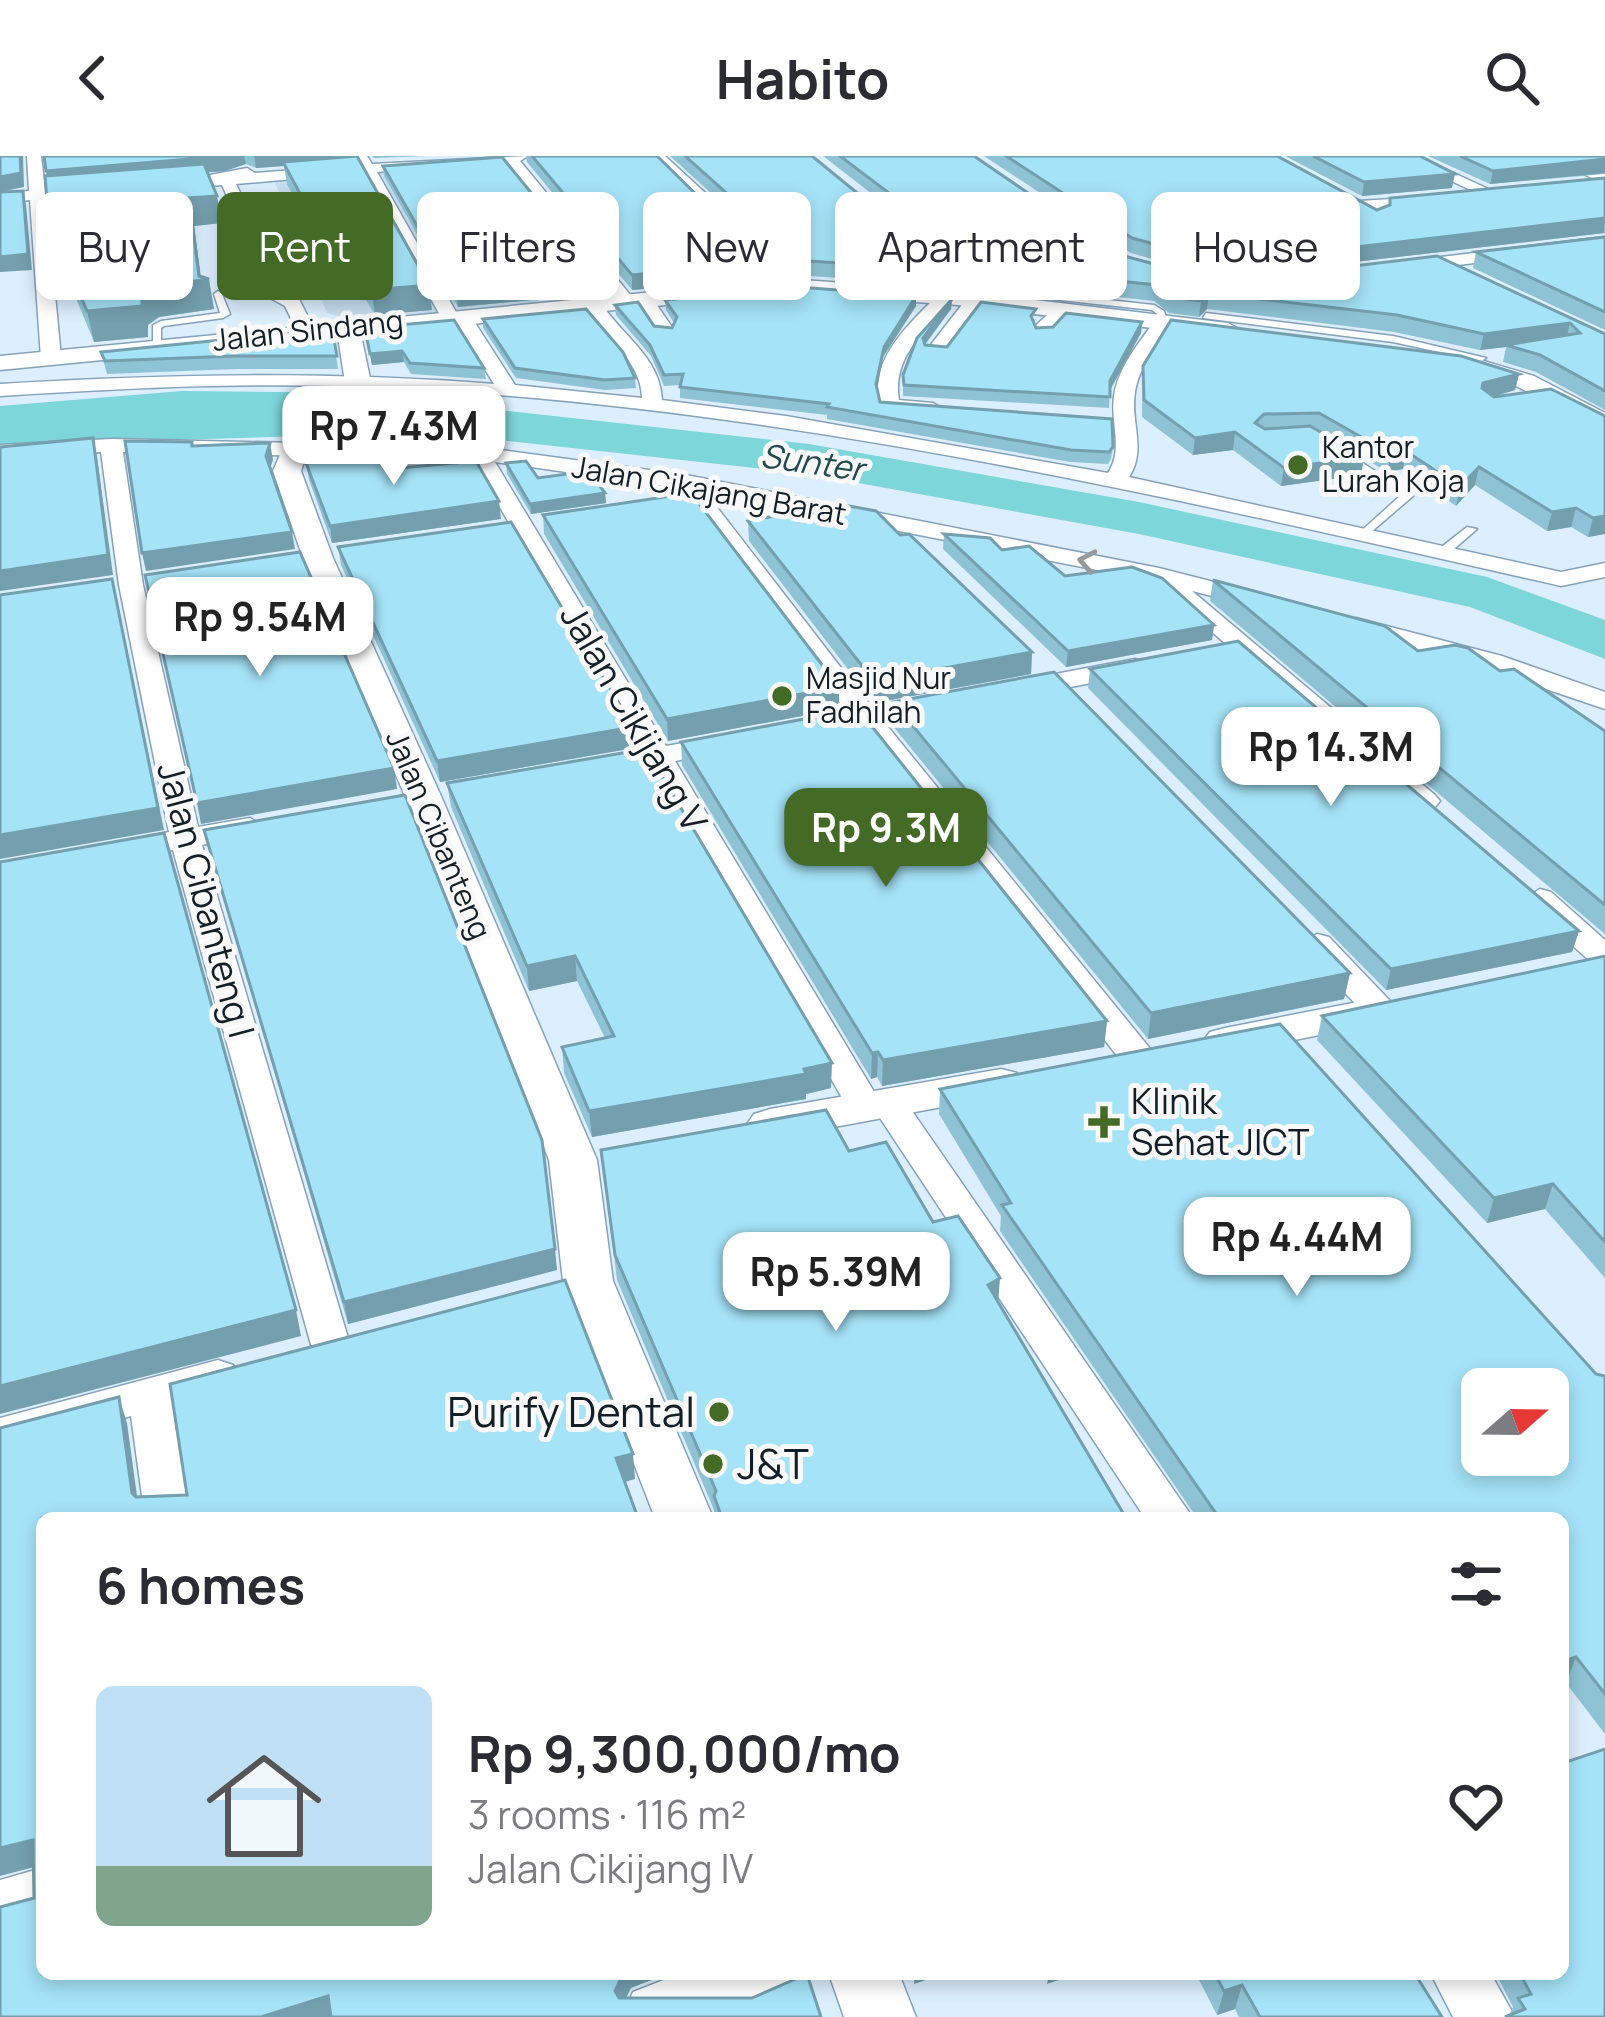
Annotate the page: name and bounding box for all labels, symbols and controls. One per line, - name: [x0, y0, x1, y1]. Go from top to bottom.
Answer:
- text: Habito: [716, 41, 889, 115]
- icon: back: [60, 45, 126, 111]
- icon: search: [1479, 45, 1545, 111]
- chip: Buy: [36, 192, 193, 300]
- chip: Rent: [217, 192, 393, 300]
- chip: Filters: [417, 192, 619, 300]
- chip: New: [643, 192, 811, 300]
- chip: Apartment: [835, 192, 1127, 300]
- chip: House: [1151, 192, 1360, 300]
- street label: Jalan Sindang: [211, 299, 405, 360]
- pin: Rp 7.43M: [270, 386, 518, 488]
- text: Rp 7.43M: [309, 398, 479, 452]
- place label: Kantor Lurah Koja: [1322, 426, 1464, 501]
- water label: Sunter: [758, 432, 870, 492]
- street label: Jalan Cikajang Barat: [569, 445, 850, 534]
- marker: Kantor Lurah Koja: [1285, 452, 1311, 478]
- one-way arrow: [1077, 549, 1097, 575]
- pin: Rp 9.54M: [136, 577, 384, 679]
- text: Rp 9.54M: [173, 589, 347, 643]
- street label: Jalan Cikijang V: [550, 595, 719, 841]
- place label: Masjid Nur Fadhilah: [806, 657, 951, 732]
- marker: Masjid Nur Fadhilah: [769, 683, 795, 709]
- pin: Rp 14.3M: [1207, 707, 1455, 809]
- text: Rp 14.3M: [1248, 719, 1414, 773]
- street label: Jalan Cibanteng: [377, 724, 502, 945]
- street label: Jalan Cibanteng I: [146, 757, 267, 1043]
- pin: Rp 9.3M: [775, 788, 997, 890]
- text: Rp 9.3M: [811, 800, 961, 854]
- place label: Klinik Sehat JICT: [1131, 1076, 1310, 1166]
- marker: Klinik Sehat JICT: [1088, 1106, 1120, 1138]
- pin: Rp 4.44M: [1173, 1197, 1421, 1299]
- text: Rp 4.44M: [1211, 1209, 1383, 1263]
- pin: Rp 5.39M: [712, 1232, 960, 1334]
- text: Rp 5.39M: [750, 1244, 922, 1298]
- north arrow: [1461, 1368, 1569, 1476]
- map controls: [1461, 1368, 1569, 1476]
- place label: Purify Dental: [447, 1382, 695, 1440]
- marker: Purify Dental: [706, 1399, 732, 1425]
- place label: J&T: [737, 1434, 809, 1492]
- marker: J&T: [700, 1451, 726, 1477]
- text: 6 homes: [96, 1550, 305, 1619]
- icon: filters: [1443, 1551, 1509, 1617]
- text: Rp 9,300,000/mo: [468, 1718, 901, 1787]
- icon: home: [192, 1734, 336, 1878]
- icon: heart: [1443, 1773, 1509, 1839]
- text: 3 rooms · 116 m²: [468, 1787, 746, 1841]
- text: Jalan Cikijang IV: [468, 1841, 753, 1895]

